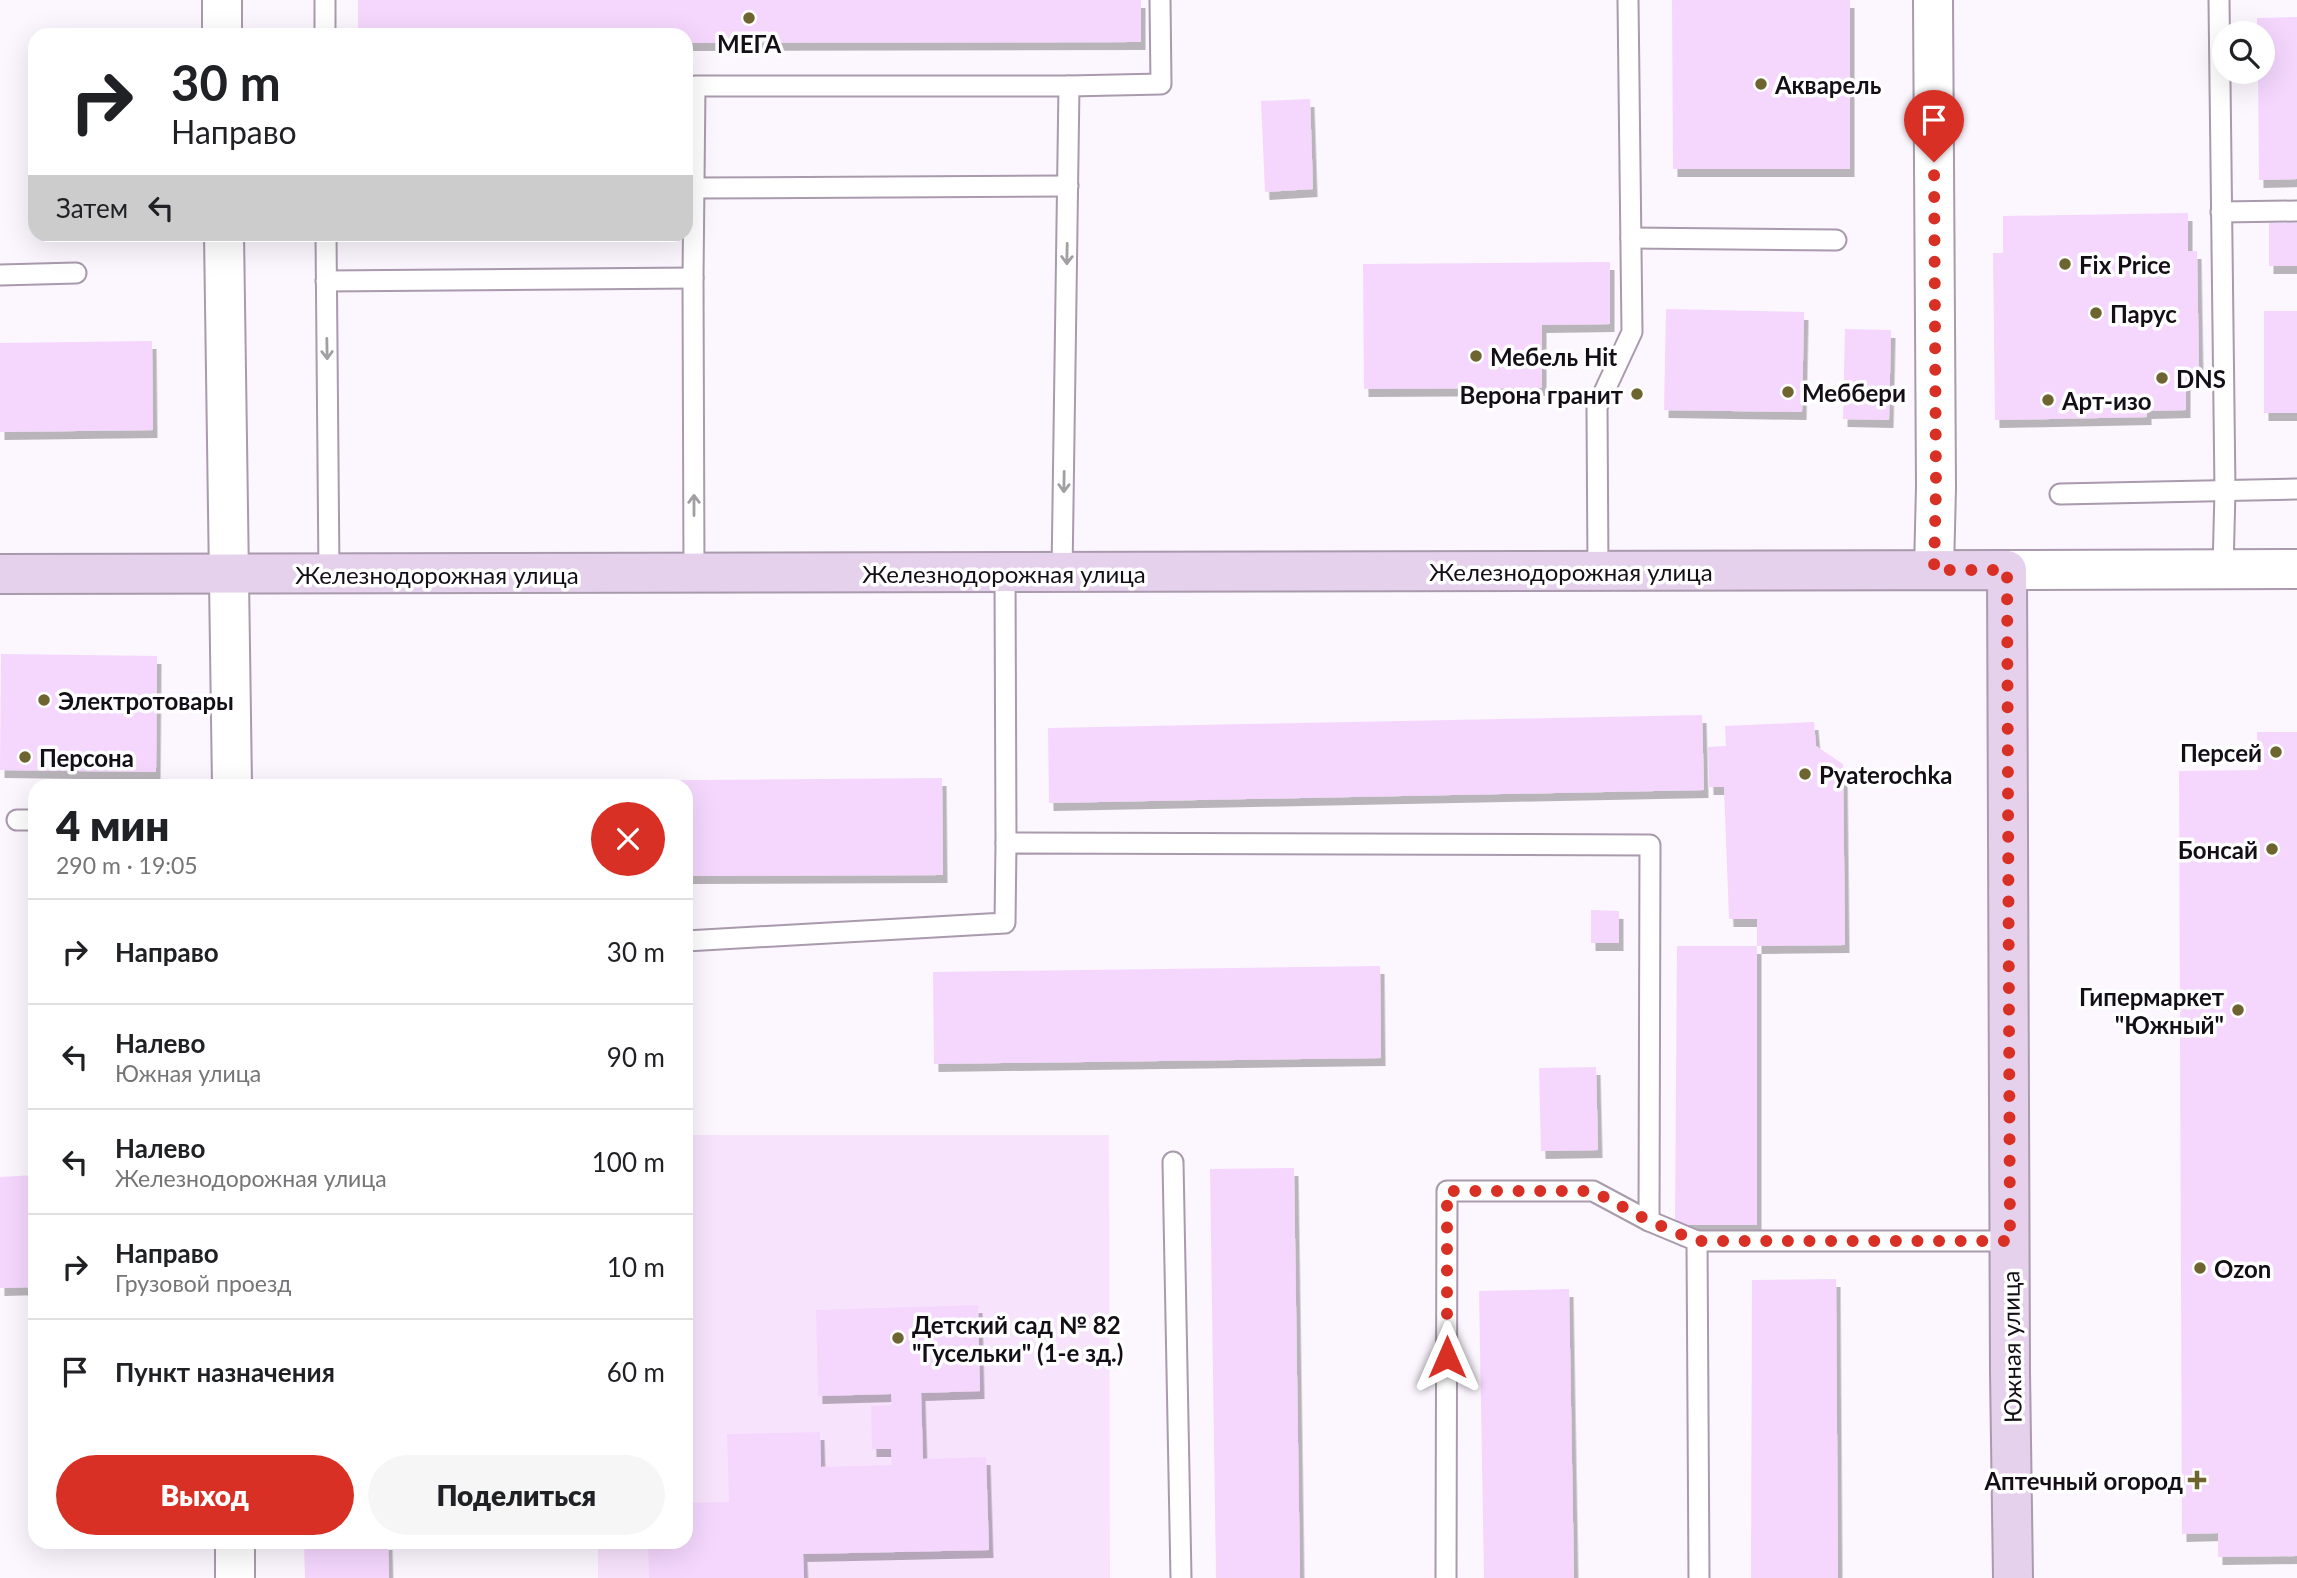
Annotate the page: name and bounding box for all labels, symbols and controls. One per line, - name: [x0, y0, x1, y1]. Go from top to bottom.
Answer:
- marker: МЕГА: [741, 10, 757, 26]
- map controls: [2212, 21, 2275, 84]
- button: search: [2212, 21, 2275, 84]
- place label: МЕГА: [717, 29, 781, 58]
- text: 30 m: [171, 53, 281, 111]
- icon: right: [56, 56, 147, 147]
- place label: Акварель: [1774, 70, 1882, 99]
- marker: Акварель: [1753, 76, 1769, 92]
- pin: [1904, 90, 1964, 162]
- icon: arrive: [1915, 101, 1953, 139]
- text: Направо: [171, 112, 297, 151]
- icon: left: [142, 189, 180, 227]
- text: Затем: [56, 192, 128, 224]
- one-way arrow: [1060, 242, 1074, 265]
- place label: Fix Price: [2079, 250, 2171, 279]
- marker: Fix Price: [2057, 256, 2073, 272]
- place label: Парус: [2110, 299, 2177, 328]
- marker: Парус: [2088, 305, 2104, 321]
- one-way arrow: [320, 337, 334, 360]
- place label: Мебель Hit: [1490, 342, 1617, 371]
- marker: Мебель Hit: [1468, 348, 1484, 364]
- place label: DNS: [2176, 364, 2226, 393]
- marker: DNS: [2154, 370, 2170, 386]
- place label: Меббери: [1802, 378, 1906, 407]
- place label: Верона гранит: [1460, 380, 1624, 409]
- marker: Меббери: [1780, 384, 1796, 400]
- marker: Верона гранит: [1629, 386, 1645, 402]
- place label: Арт-изо: [2061, 386, 2152, 415]
- marker: Арт-изо: [2040, 392, 2056, 408]
- one-way arrow: [1057, 470, 1070, 493]
- one-way arrow: [687, 494, 701, 517]
- street label: Железнодорожная улица: [1429, 557, 1713, 586]
- street label: Железнодорожная улица: [862, 559, 1146, 588]
- street label: Железнодорожная улица: [295, 560, 579, 589]
- place label: Электротовары: [58, 686, 234, 715]
- marker: Электротовары: [36, 692, 52, 708]
- place label: Персей: [2180, 738, 2262, 767]
- place label: Персона: [39, 743, 134, 772]
- marker: Персей: [2268, 744, 2284, 760]
- marker: Персона: [17, 749, 33, 765]
- place label: Pyaterochka: [1819, 760, 1952, 789]
- marker: Pyaterochka: [1797, 766, 1813, 782]
- text: 4 мин: [56, 800, 170, 850]
- button: close: [591, 802, 665, 876]
- place label: Бонсай: [2178, 835, 2258, 864]
- marker: Бонсай: [2264, 841, 2280, 857]
- text: 290 m · 19:05: [56, 851, 198, 879]
- icon: right: [56, 933, 94, 971]
- text: Направо: [115, 936, 219, 968]
- text: 30 m: [607, 936, 665, 968]
- place label: Гипермаркет "Южный": [2079, 982, 2225, 1039]
- marker: Гипермаркет "Южный": [2230, 1002, 2246, 1018]
- text: Налево: [115, 1027, 205, 1059]
- icon: left: [56, 1038, 94, 1076]
- text: 90 m: [607, 1041, 665, 1073]
- text: Южная улица: [115, 1059, 261, 1087]
- text: Налево: [115, 1132, 205, 1164]
- icon: left: [56, 1143, 94, 1181]
- text: 100 m: [592, 1146, 665, 1178]
- text: Железнодорожная улица: [115, 1164, 387, 1192]
- text: Направо: [115, 1237, 219, 1269]
- icon: right: [56, 1248, 94, 1286]
- text: 10 m: [607, 1251, 665, 1283]
- place label: Ozon: [2214, 1254, 2271, 1283]
- marker: Ozon: [2192, 1260, 2208, 1276]
- text: Грузовой проезд: [115, 1269, 291, 1297]
- street label: Южная улица: [1995, 1271, 2027, 1423]
- place label: Детский сад № 82 "Гусельки" (1-е зд.): [912, 1310, 1123, 1367]
- position arrow: [1410, 1320, 1484, 1394]
- marker: Детский сад № 82 "Гусельки" (1-е зд.): [890, 1330, 906, 1346]
- icon: arrive: [56, 1353, 94, 1391]
- text: Пункт назначения: [115, 1356, 335, 1388]
- text: 60 m: [607, 1356, 665, 1388]
- button: Выход: [56, 1455, 354, 1535]
- button: Поделиться: [368, 1455, 665, 1535]
- place label: Аптечный огород: [1984, 1466, 2183, 1495]
- marker: Аптечный огород: [2189, 1472, 2205, 1488]

